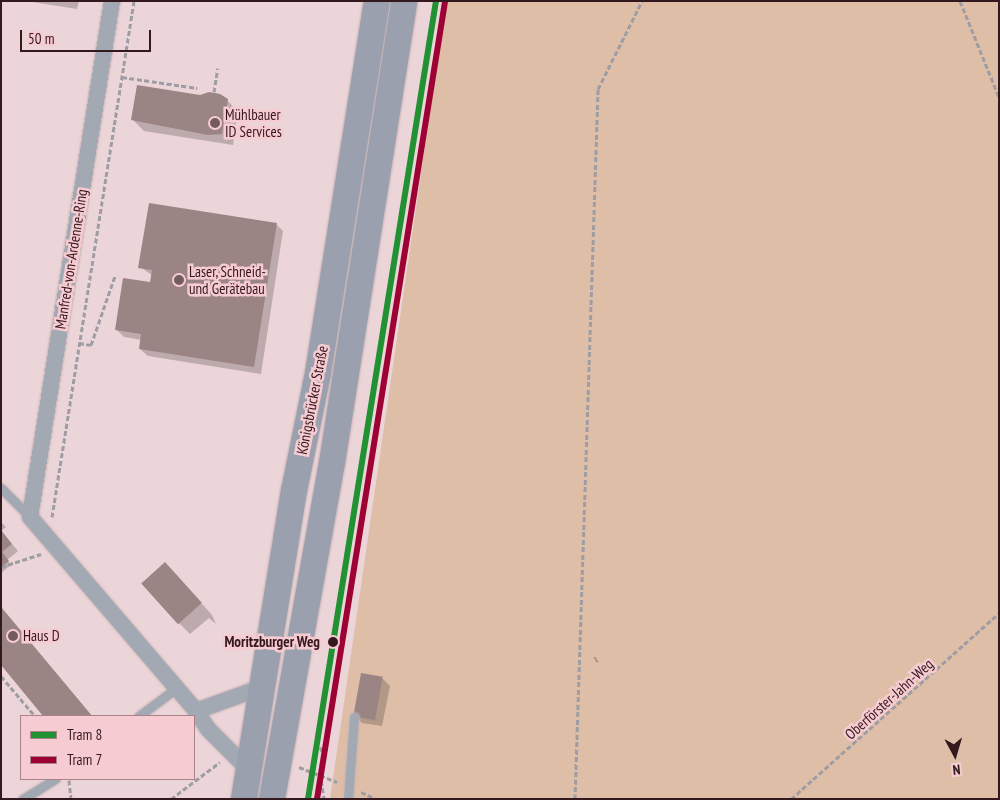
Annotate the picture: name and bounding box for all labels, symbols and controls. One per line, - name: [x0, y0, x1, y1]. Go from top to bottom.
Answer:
- scale bar: [22, 20, 154, 52]
- text: 50 m: [28, 29, 54, 48]
- place label: Mühlbauer ID Services: [225, 105, 282, 140]
- marker: Mühlbauer ID Services: [209, 117, 221, 129]
- street label: Manfred-von-Ardenne-Ring: [51, 188, 91, 330]
- place label: Laser, Schneid- und Gerätebau: [189, 262, 267, 297]
- marker: Laser, Schneid- und Gerätebau: [173, 274, 185, 286]
- street label: Königsbrücker Straße: [293, 344, 331, 456]
- place label: Haus D: [23, 627, 60, 645]
- marker: Haus D: [7, 630, 19, 642]
- place label: Moritzburger Weg: [224, 633, 320, 651]
- marker: Moritzburger Weg: [324, 633, 342, 651]
- street label: Oberförster-Jahn-Weg: [841, 655, 937, 743]
- legend: [20, 715, 195, 780]
- text: Tram 8: [67, 725, 102, 744]
- north arrow: [930, 730, 980, 780]
- text: Tram 7: [67, 750, 102, 769]
- text: N: [952, 761, 961, 779]

